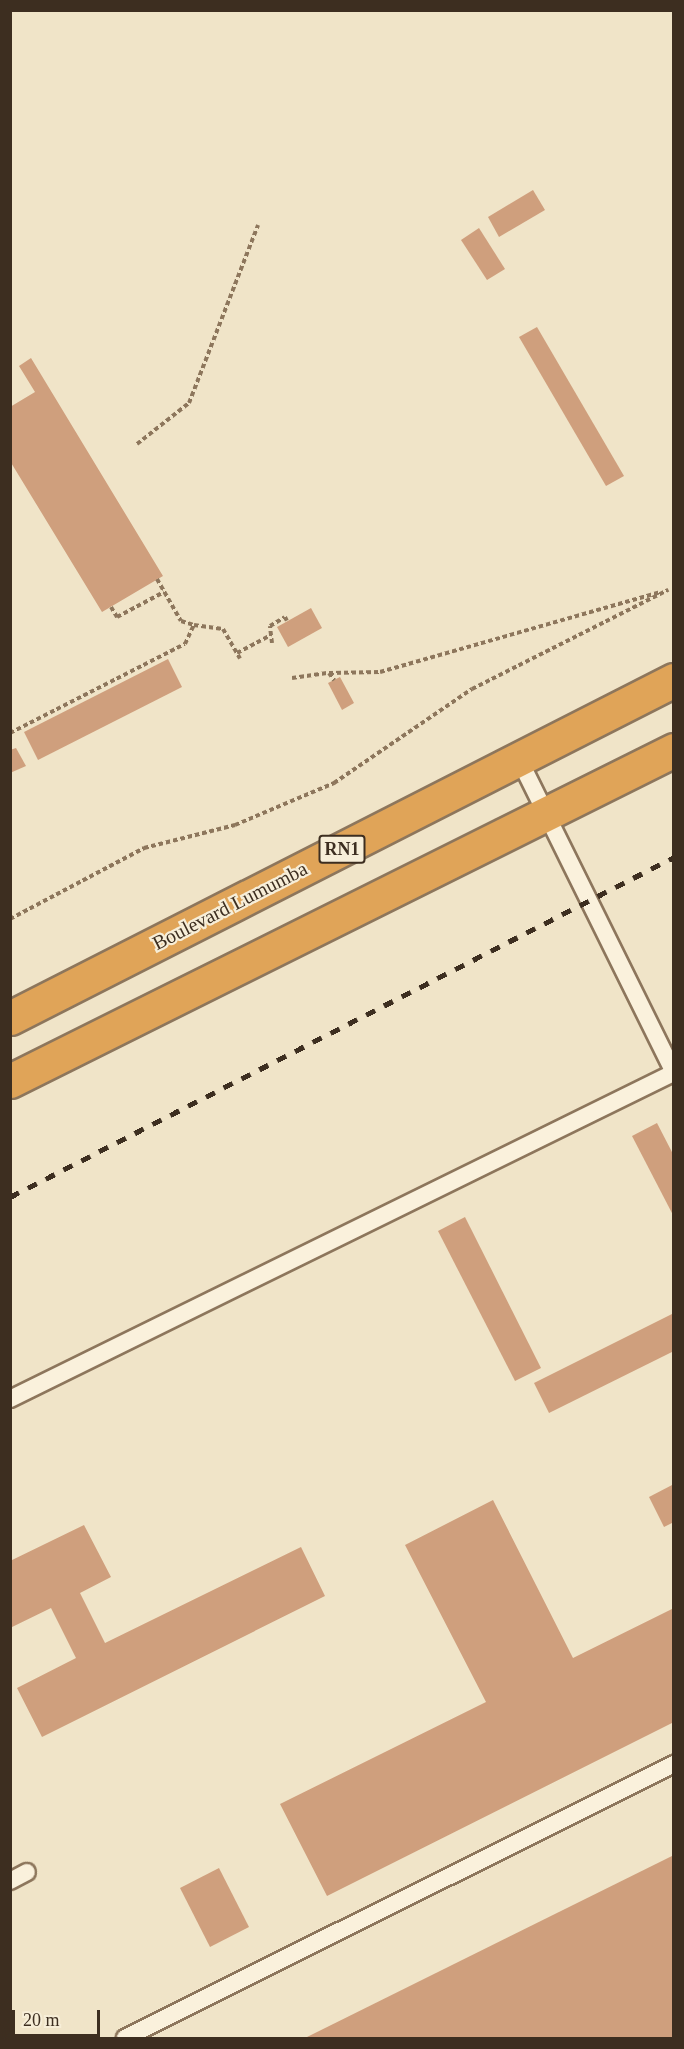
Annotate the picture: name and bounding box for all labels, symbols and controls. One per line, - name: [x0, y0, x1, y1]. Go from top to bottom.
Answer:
- road number: RN1: [318, 834, 366, 864]
- street label: Boulevard Lumumba: [149, 857, 311, 955]
- scale bar: [15, 1998, 104, 2036]
- text: 20 m: [23, 2010, 60, 2030]

